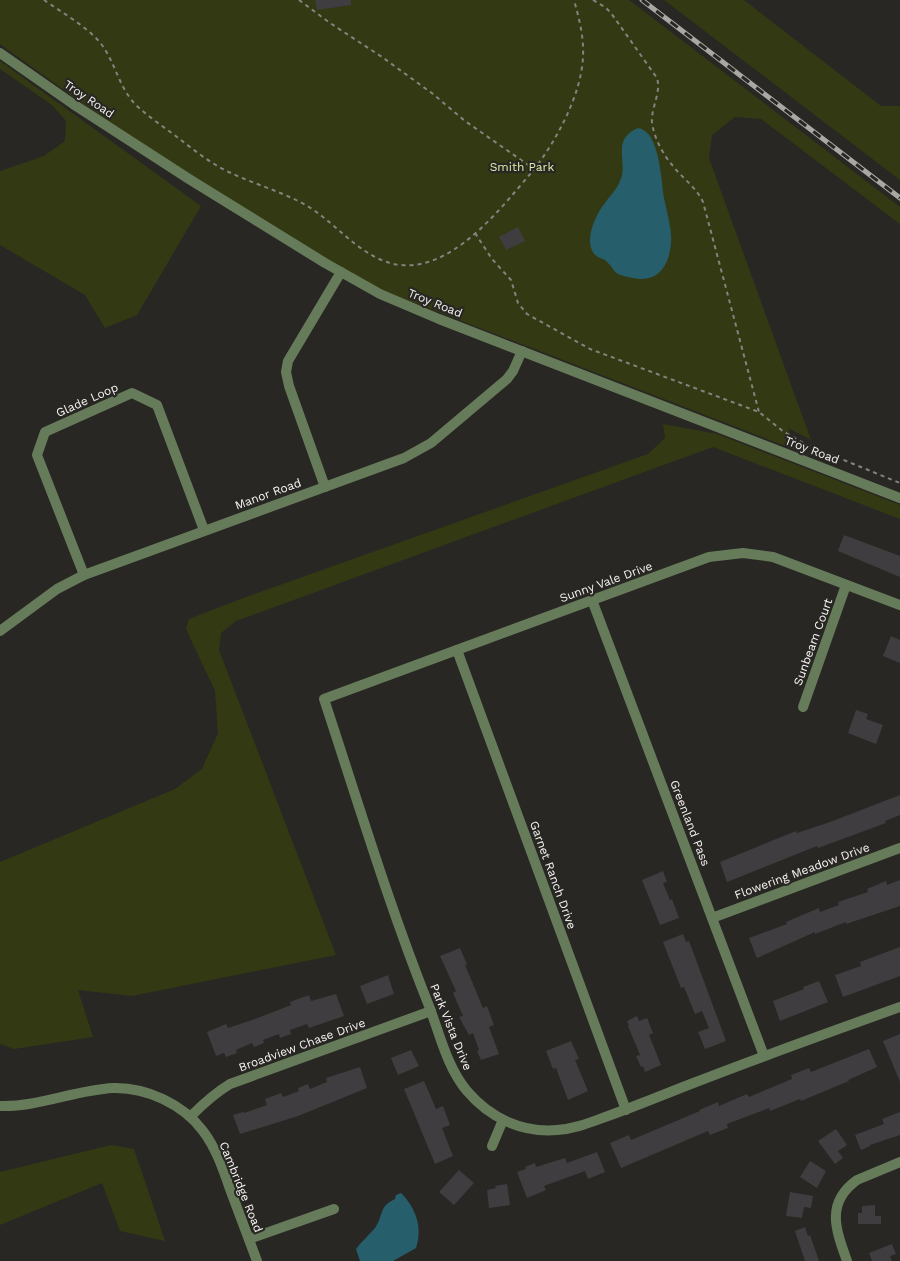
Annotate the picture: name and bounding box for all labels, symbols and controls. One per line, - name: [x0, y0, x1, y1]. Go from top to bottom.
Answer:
- street label: Troy Road: [61, 77, 117, 121]
- park label: Smith Park: [490, 160, 555, 174]
- street label: Troy Road: [406, 286, 464, 320]
- street label: Glade Loop: [54, 380, 120, 420]
- street label: Troy Road: [783, 433, 841, 467]
- street label: Manor Road: [233, 476, 303, 512]
- street label: Sunny Vale Drive: [558, 559, 654, 605]
- street label: Sunbeam Court: [791, 597, 835, 687]
- street label: Greenland Pass: [667, 778, 713, 868]
- street label: Garnet Ranch Drive: [527, 819, 579, 931]
- street label: Flowering Meadow Drive: [732, 840, 872, 902]
- street label: Park Vista Drive: [427, 982, 475, 1072]
- street label: Broadview Chase Drive: [237, 1016, 367, 1074]
- street label: Cambridge Road: [216, 1140, 266, 1234]

